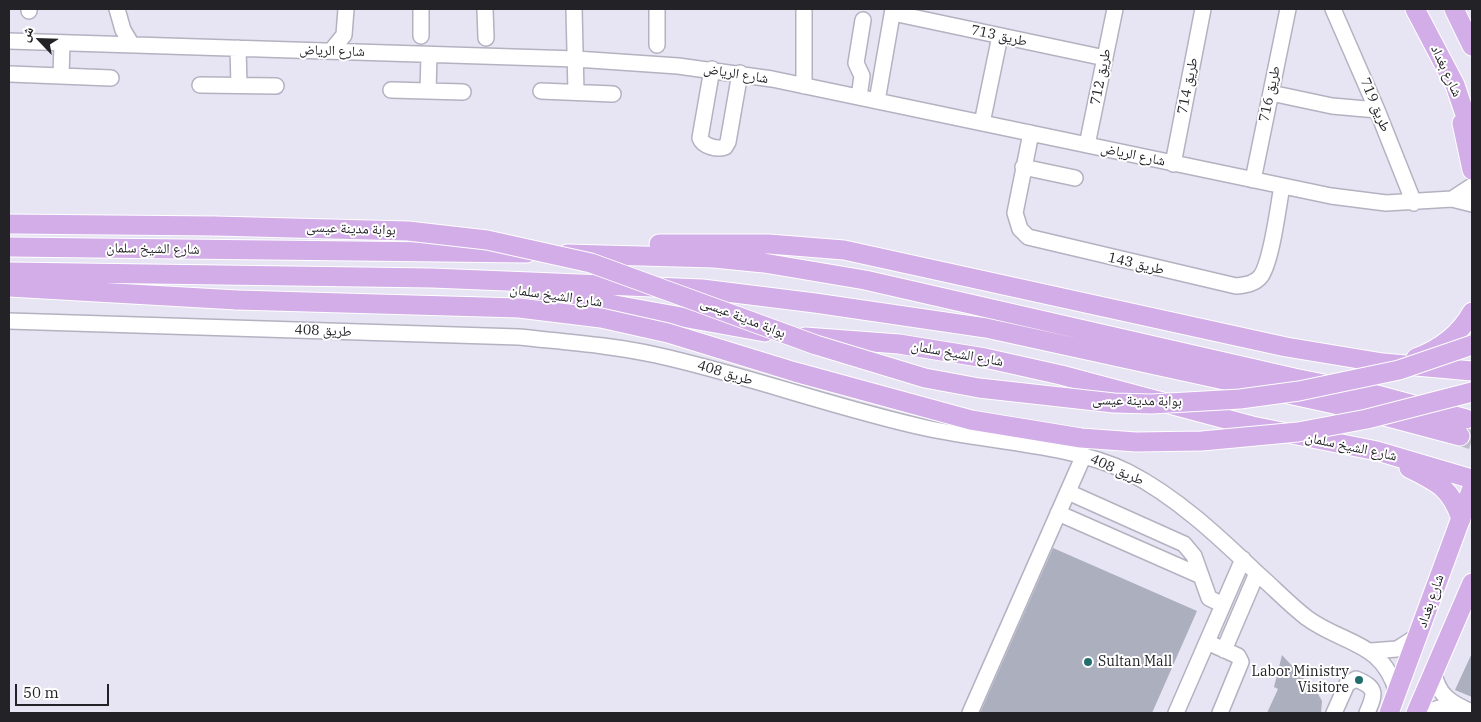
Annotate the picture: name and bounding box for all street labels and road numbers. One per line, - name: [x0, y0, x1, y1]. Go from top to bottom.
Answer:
- street label: طريق 713: [969, 22, 1029, 50]
- street label: شارع الرياض: [299, 41, 365, 61]
- street label: شارع بغداد: [1427, 42, 1465, 100]
- street label: طريق 712: [1087, 47, 1115, 107]
- street label: طريق 714: [1174, 56, 1202, 116]
- street label: شارع الرياض: [702, 61, 770, 87]
- street label: طريق 716: [1256, 64, 1284, 124]
- street label: طريق 719: [1356, 75, 1394, 135]
- street label: شارع الرياض: [1099, 140, 1167, 170]
- street label: بوابة مدينة عيسى: [306, 219, 396, 239]
- street label: شارع الشيخ سلمان: [106, 240, 200, 258]
- street label: طريق 143: [1106, 249, 1166, 279]
- street label: شارع الشيخ سلمان: [509, 281, 603, 311]
- street label: بوابة مدينة عيسى: [698, 294, 788, 342]
- street label: طريق 408: [294, 322, 352, 340]
- street label: شارع الشيخ سلمان: [910, 338, 1004, 370]
- street label: طريق 408: [695, 357, 755, 389]
- street label: بوابة مدينة عيسى: [1092, 392, 1182, 410]
- street label: شارع الشيخ سلمان: [1304, 429, 1398, 465]
- street label: طريق 408: [1087, 451, 1147, 489]
- street label: شارع بغداد: [1414, 572, 1448, 630]

